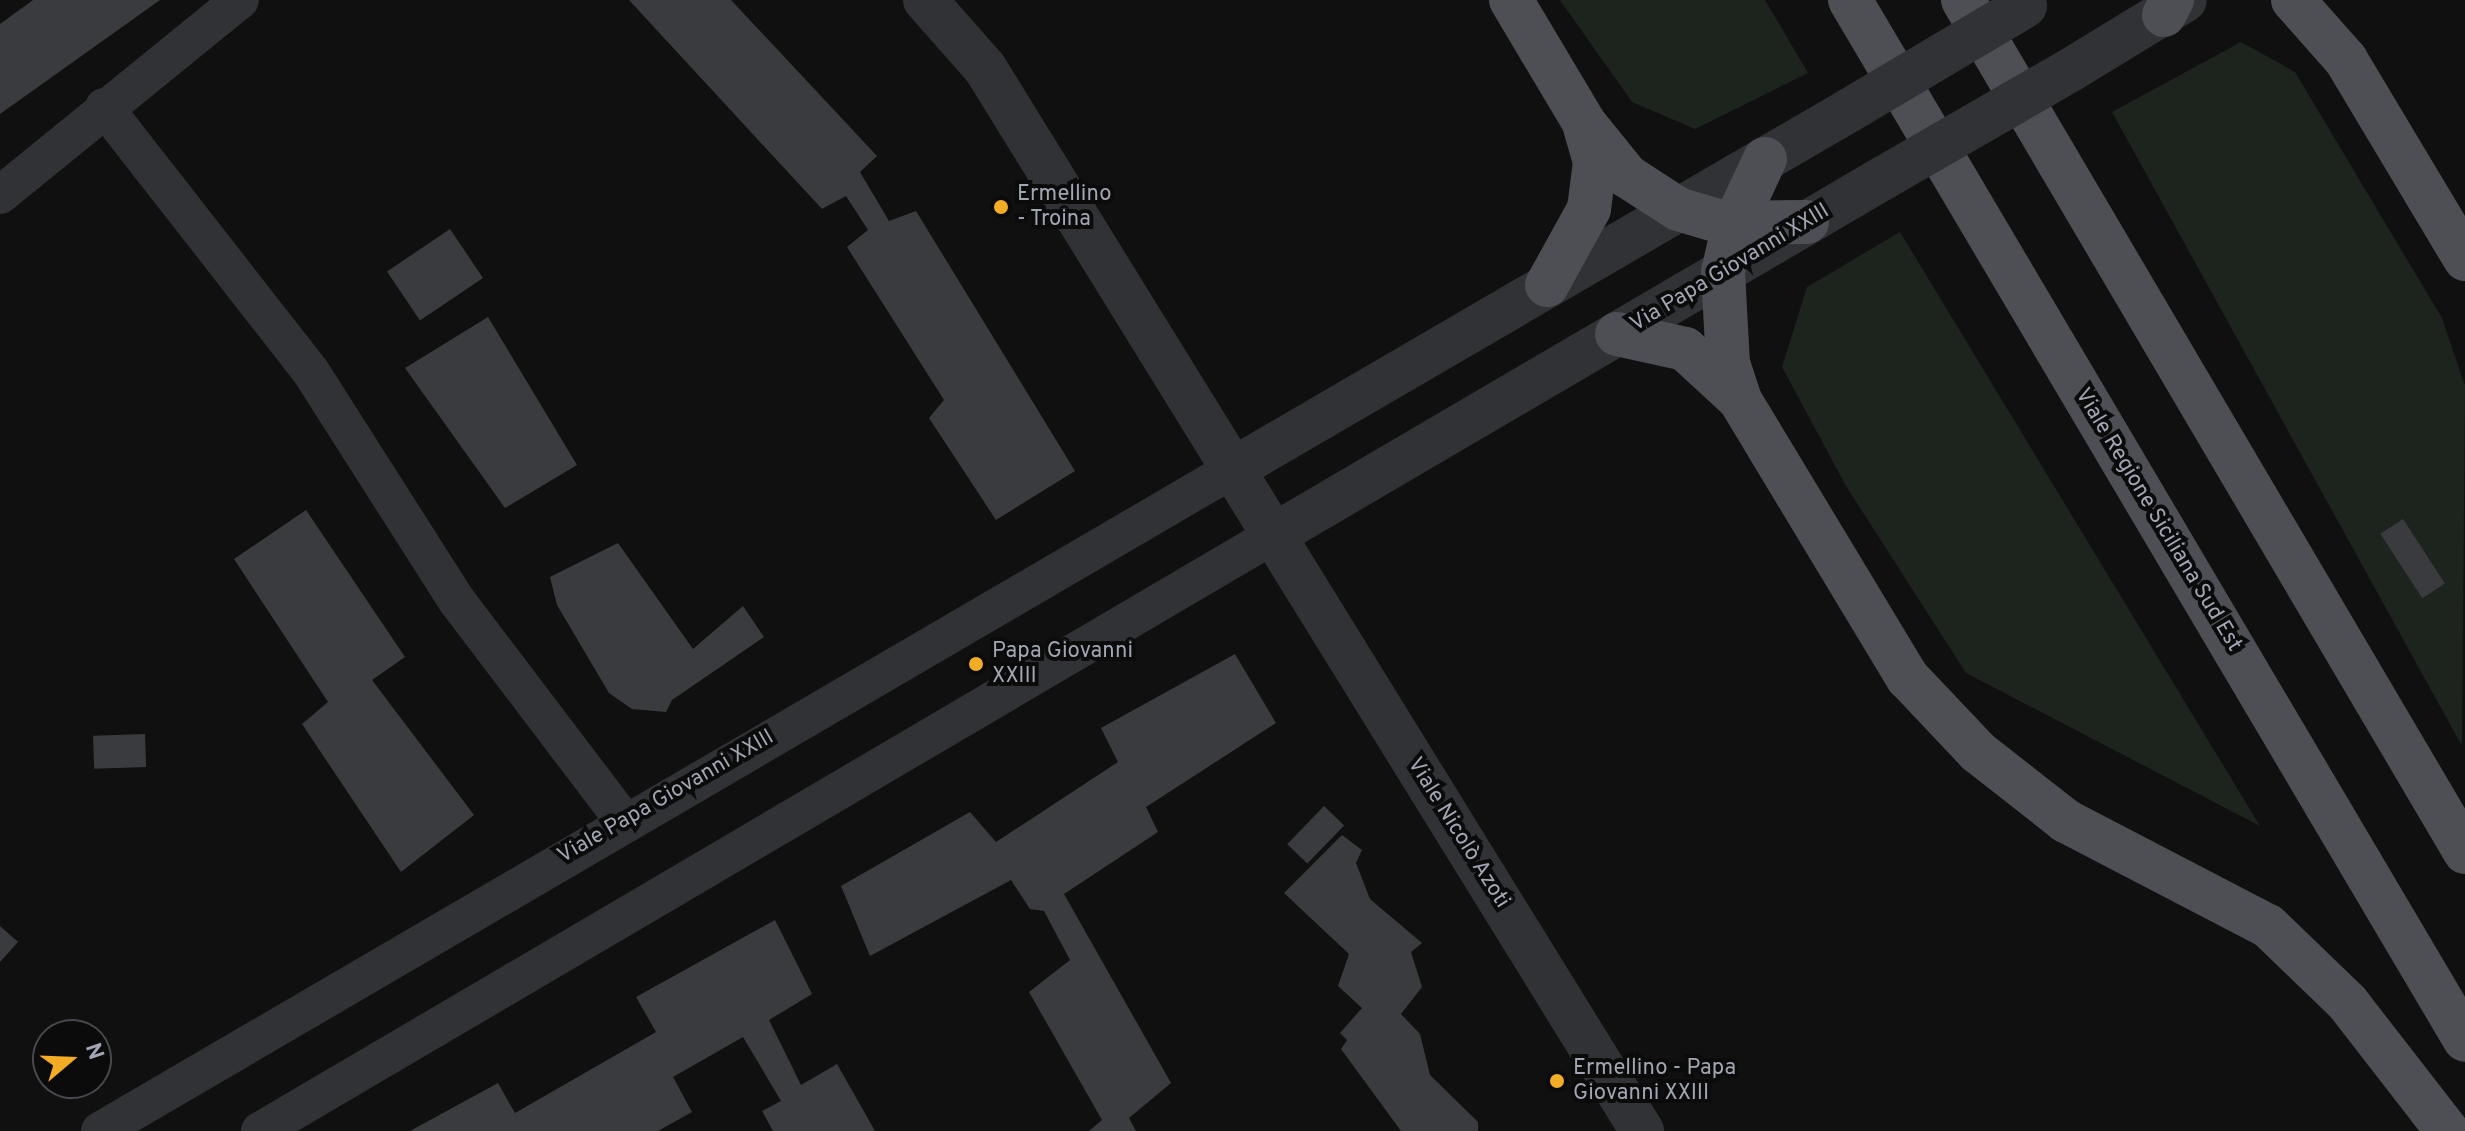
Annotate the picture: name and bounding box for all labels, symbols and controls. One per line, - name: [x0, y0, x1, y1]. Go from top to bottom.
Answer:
- place label: Ermellino - Troina: [1017, 181, 1111, 232]
- marker: Ermellino - Troina: [992, 198, 1010, 216]
- street label: Via Papa Giovanni XXIII: [1626, 198, 1834, 338]
- street label: Viale Regione Siciliana Sud Est: [2069, 384, 2247, 656]
- place label: Papa Giovanni XXIII: [992, 638, 1133, 690]
- marker: Papa Giovanni XXIII: [967, 655, 985, 673]
- street label: Viale Papa Giovanni XXIII: [553, 724, 779, 870]
- street label: Viale Nicolò Azoti: [1401, 752, 1515, 914]
- north arrow: [32, 1019, 112, 1099]
- text: N: [78, 1040, 109, 1064]
- place label: Ermellino - Papa Giovanni XXIII: [1573, 1055, 1736, 1106]
- marker: Ermellino - Papa Giovanni XXIII: [1548, 1072, 1566, 1090]

